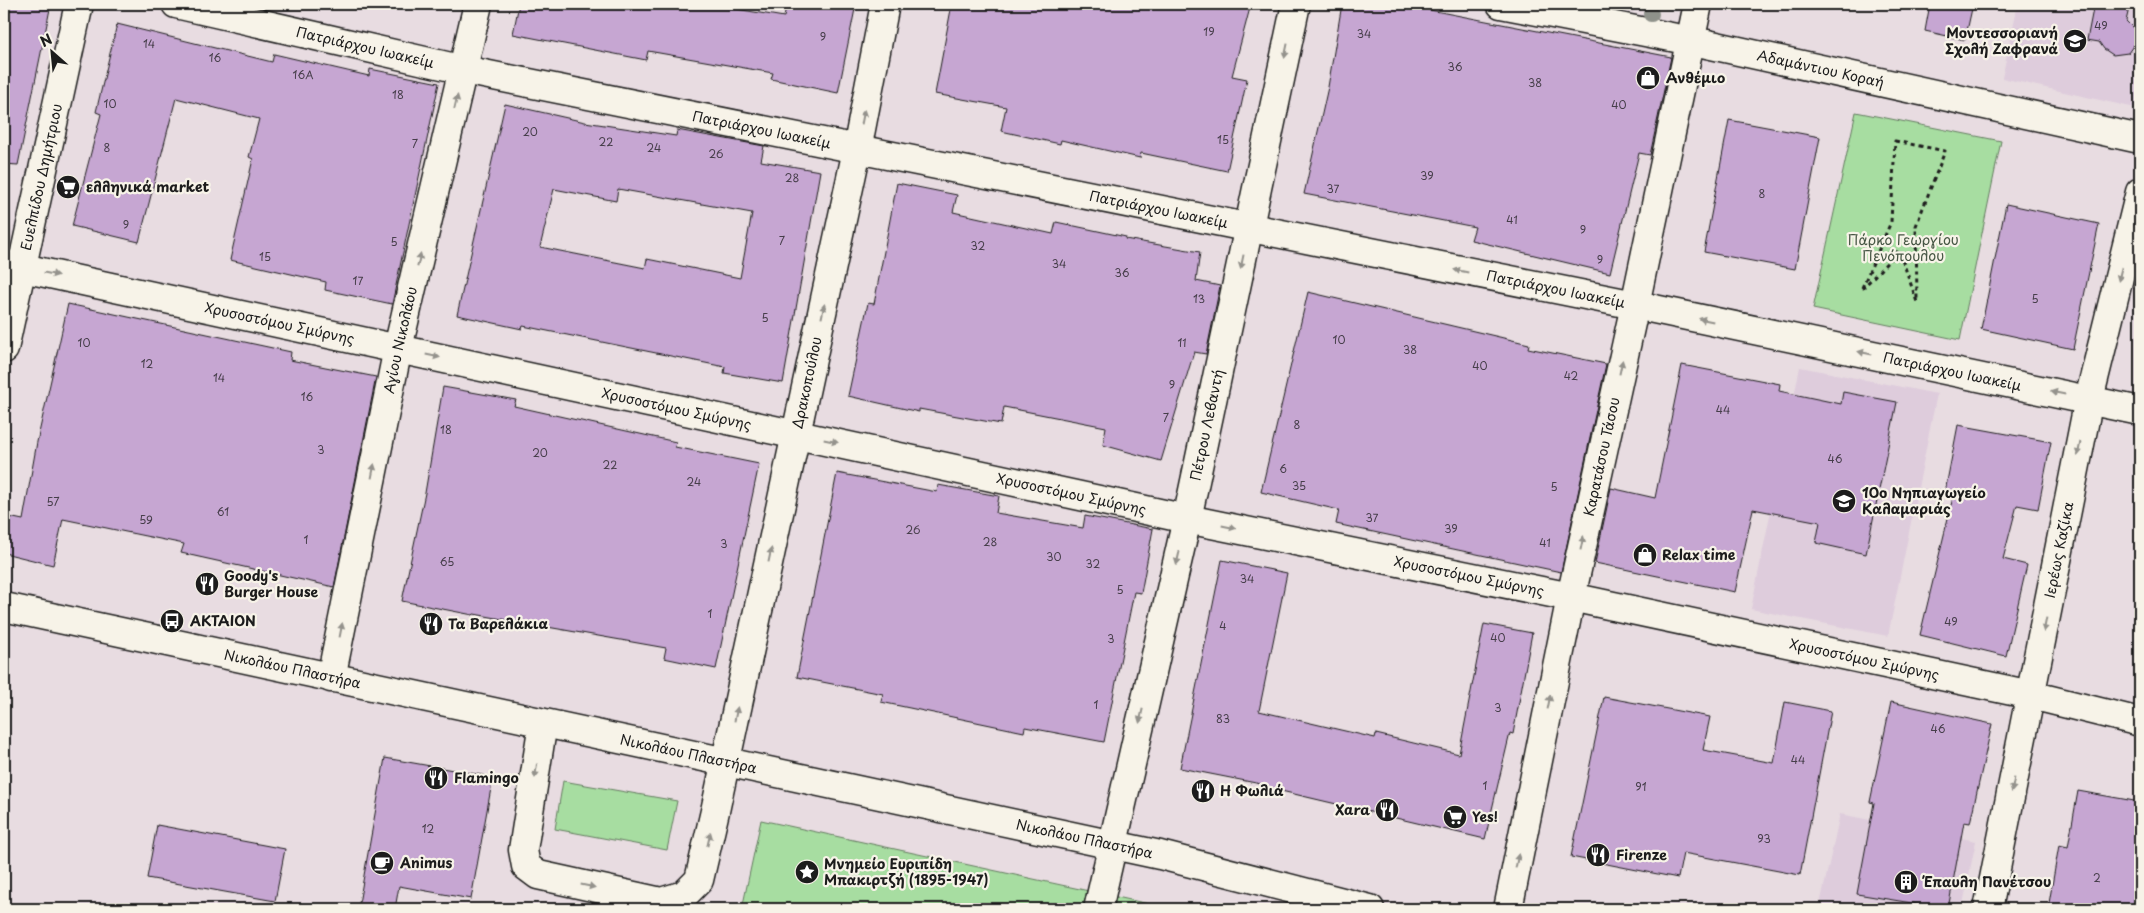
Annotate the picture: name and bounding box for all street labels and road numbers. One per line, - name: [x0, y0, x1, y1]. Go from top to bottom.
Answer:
- street label: Πατριάρχου Ιωακείμ: [294, 21, 436, 73]
- street label: Αδαμάντιου Κοραή: [1755, 44, 1886, 93]
- street label: Ευελπίδου Δημήτριου: [15, 102, 67, 252]
- street label: Πατριάρχου Ιωακείμ: [690, 105, 833, 153]
- street label: Πατριάρχου Ιωακείμ: [1088, 185, 1230, 233]
- street label: Πατριάρχου Ιωακείμ: [1485, 264, 1627, 313]
- street label: Αγίου Νικολάου: [378, 284, 422, 395]
- street label: Χρυσοστόμου Σμύρνης: [203, 297, 357, 349]
- street label: Δρακοπούλου: [786, 334, 827, 431]
- street label: Πατριάρχου Ιωακείμ: [1881, 346, 2024, 396]
- street label: Πέτρου Λεβαντή: [1184, 367, 1228, 483]
- street label: Χρυσοστόμου Σμύρνης: [600, 382, 753, 435]
- street label: Καρατάσου Τάσου: [1578, 395, 1625, 518]
- street label: Χρυσοστόμου Σμύρνης: [995, 467, 1148, 520]
- street label: Ιερέως Καζίκα: [2039, 500, 2078, 600]
- street label: Χρυσοστόμου Σμύρνης: [1392, 550, 1546, 601]
- street label: Χρυσοστόμου Σμύρνης: [1788, 633, 1941, 685]
- street label: Νικολάου Πλαστήρα: [222, 643, 363, 693]
- street label: Νικολάου Πλαστήρα: [618, 728, 759, 778]
- street label: Νικολάου Πλαστήρα: [1014, 813, 1155, 863]

